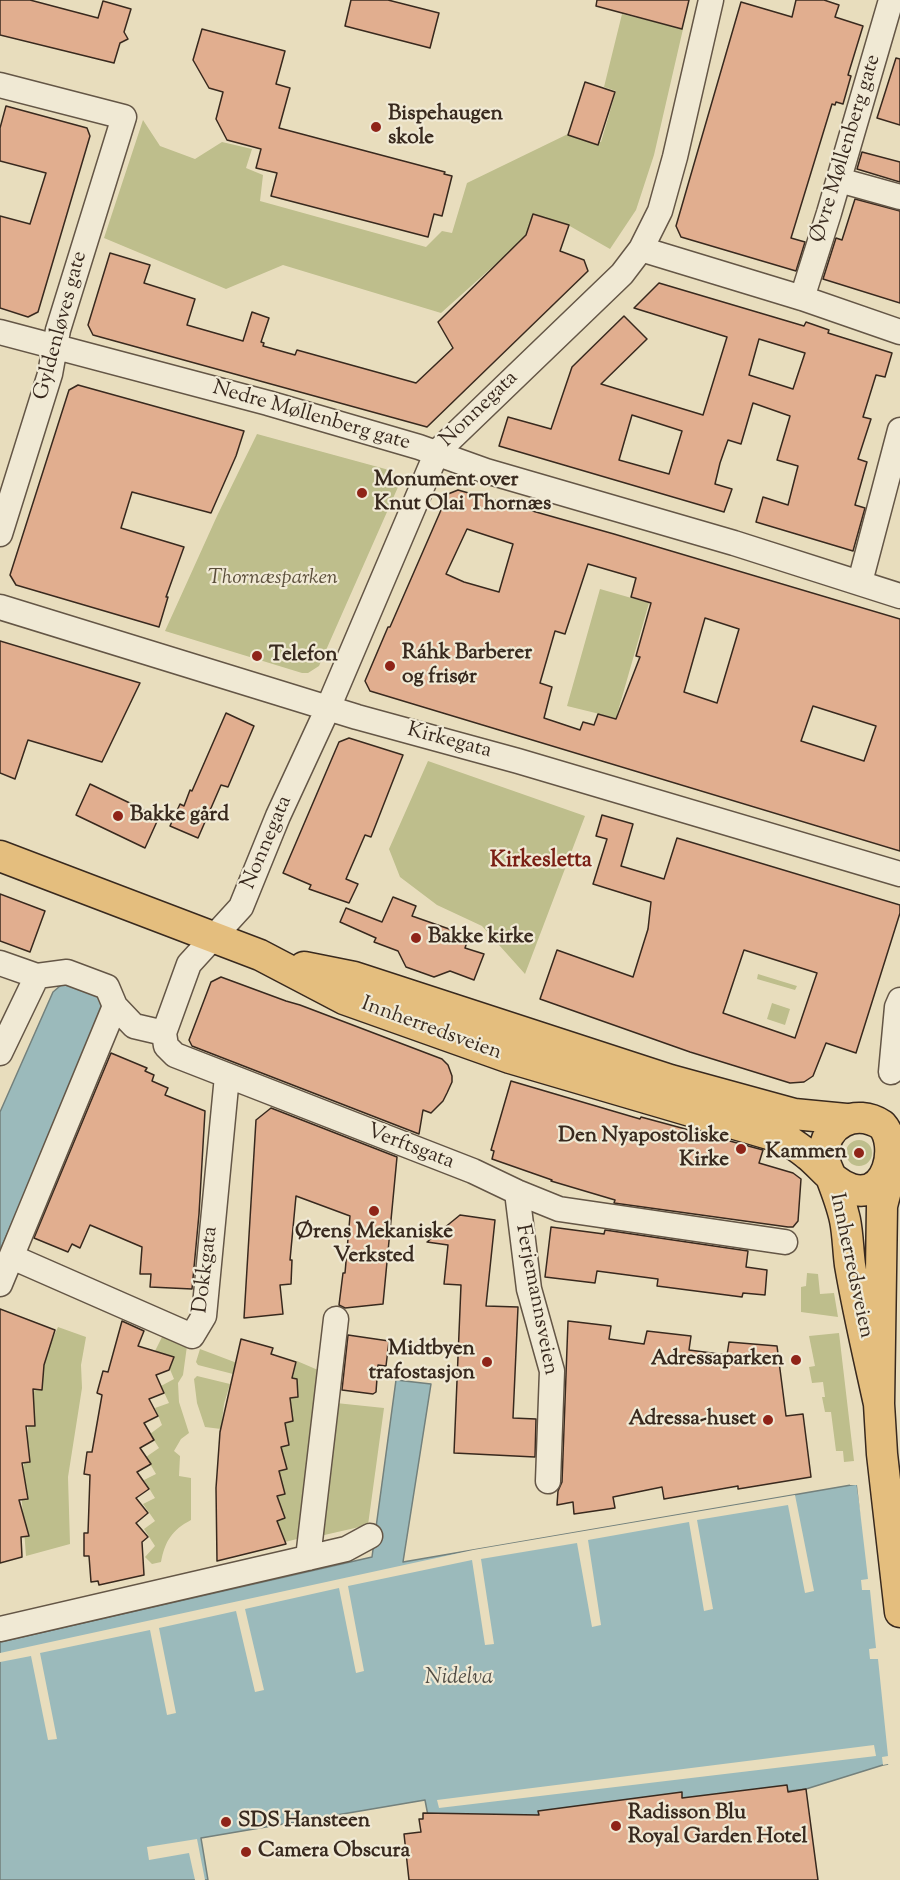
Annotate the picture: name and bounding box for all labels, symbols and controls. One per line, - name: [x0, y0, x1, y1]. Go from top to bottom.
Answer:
- street label: Øvre Møllenberg gate: [806, 52, 888, 246]
- place label: Bispehaugen skole: [388, 102, 503, 152]
- marker: Bispehaugen skole: [369, 120, 383, 134]
- street label: Gyldenløves gate: [30, 249, 94, 403]
- street label: Nonnegata: [436, 367, 524, 453]
- street label: Nedre Møllenberg gate: [209, 377, 413, 457]
- place label: Monument over Knut Olai Thornæs: [374, 468, 551, 518]
- marker: Monument over Knut Olai Thornæs: [355, 486, 369, 500]
- park label: Thornæsparken: [208, 566, 338, 592]
- place label: Ráhk Barberer og frisør: [402, 641, 532, 691]
- place label: Telefon: [269, 643, 338, 669]
- marker: Telefon: [250, 649, 264, 663]
- marker: Ráhk Barberer og frisør: [383, 659, 397, 673]
- street label: Kirkegata: [404, 719, 494, 765]
- street label: Nonnegata: [237, 793, 299, 893]
- place label: Bakke gård: [130, 803, 229, 829]
- marker: Bakke gård: [111, 809, 125, 823]
- district label: Kirkesletta: [490, 849, 592, 875]
- place label: Bakke kirke: [428, 925, 534, 951]
- marker: Bakke kirke: [409, 931, 423, 945]
- street label: Innherredsveien: [357, 993, 505, 1067]
- street label: Verftsgata: [363, 1120, 457, 1176]
- place label: Den Nyapostoliske Kirke: [558, 1124, 729, 1174]
- place label: Kammen: [765, 1140, 847, 1166]
- marker: Den Nyapostoliske Kirke: [734, 1142, 748, 1156]
- marker: Kammen: [852, 1146, 866, 1160]
- street label: Innherredsveien: [822, 1191, 878, 1341]
- marker: Ørens Mekaniske Verksted: [367, 1204, 381, 1218]
- place label: Ørens Mekaniske Verksted: [295, 1220, 453, 1270]
- street label: Ferjemannsveien: [508, 1222, 562, 1378]
- street label: Dokkgata: [189, 1225, 225, 1315]
- place label: Midtbyen trafostasjon: [369, 1337, 475, 1387]
- place label: Adressaparken: [651, 1347, 784, 1373]
- marker: Adressaparken: [789, 1353, 803, 1367]
- marker: Midtbyen trafostasjon: [480, 1355, 494, 1369]
- place label: Adressa-huset: [628, 1407, 756, 1433]
- marker: Adressa-huset: [761, 1413, 775, 1427]
- water label: Nidelva: [425, 1666, 493, 1692]
- place label: Radisson Blu Royal Garden Hotel: [628, 1801, 807, 1851]
- place label: SDS Hansteen: [238, 1809, 370, 1835]
- marker: SDS Hansteen: [219, 1815, 233, 1829]
- marker: Radisson Blu Royal Garden Hotel: [609, 1819, 623, 1833]
- place label: Camera Obscura: [258, 1839, 410, 1865]
- marker: Camera Obscura: [239, 1845, 253, 1859]

